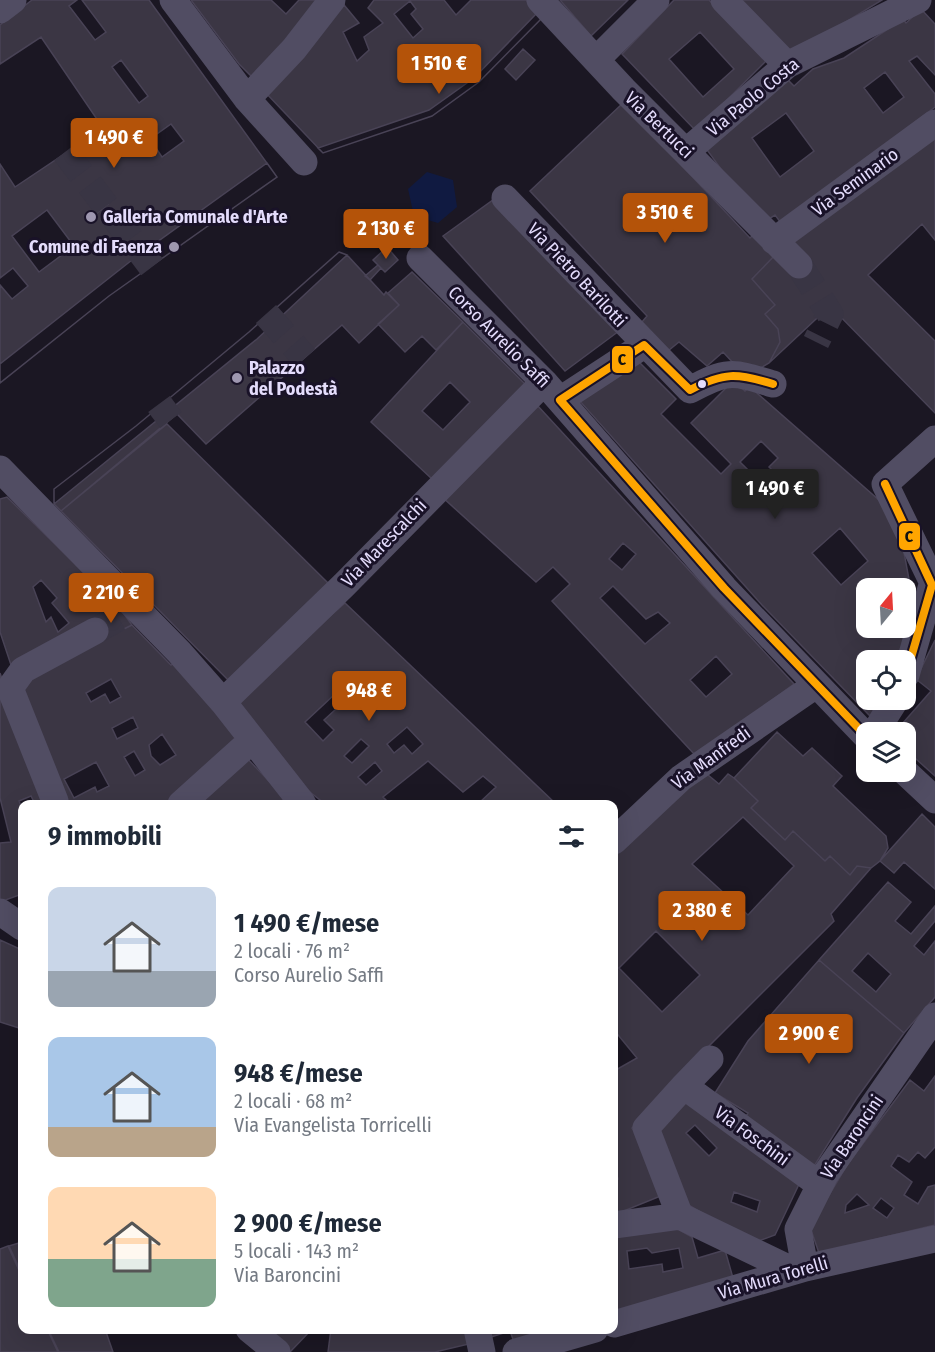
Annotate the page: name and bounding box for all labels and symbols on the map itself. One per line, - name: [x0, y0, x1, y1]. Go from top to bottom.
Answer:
- pin: 1 510 €: [384, 44, 494, 95]
- street label: Via Paolo Costa: [702, 53, 804, 141]
- street label: Via Bertucci: [620, 87, 698, 163]
- pin: 1 490 €: [59, 118, 169, 169]
- street label: Via Seminario: [807, 143, 903, 221]
- pin: 3 510 €: [610, 193, 720, 244]
- place label: Galleria Comunale d'Arte: [103, 206, 288, 228]
- pin: 2 130 €: [331, 209, 441, 260]
- marker: Galleria Comunale d'Arte: [84, 210, 98, 224]
- street label: Via Pietro Barilotti: [523, 218, 631, 332]
- place label: Comune di Faenza: [29, 236, 162, 258]
- marker: Comune di Faenza: [167, 240, 181, 254]
- street label: Corso Aurelio Saffi: [444, 282, 554, 392]
- line badge: C: [611, 345, 634, 374]
- text: C: [618, 350, 627, 369]
- place label: Palazzo del Podestà: [249, 357, 337, 400]
- marker: Palazzo del Podestà: [230, 371, 244, 385]
- unlabelled marker: [696, 378, 708, 390]
- pin: 1 490 €: [720, 469, 830, 520]
- street label: Via Marescalchi: [337, 495, 431, 591]
- line badge: C: [898, 522, 921, 551]
- text: C: [905, 527, 914, 546]
- pin: 2 210 €: [56, 573, 166, 624]
- north arrow: [856, 578, 916, 638]
- pin: 948 €: [327, 671, 411, 722]
- street label: Via Manfredi: [667, 722, 755, 794]
- pin: 2 380 €: [647, 891, 757, 942]
- pin: 2 900 €: [754, 1014, 864, 1065]
- street label: Via Baroncini: [816, 1091, 888, 1183]
- street label: Via Foschini: [710, 1102, 794, 1170]
- street label: Via Mura Torelli: [716, 1252, 830, 1304]

